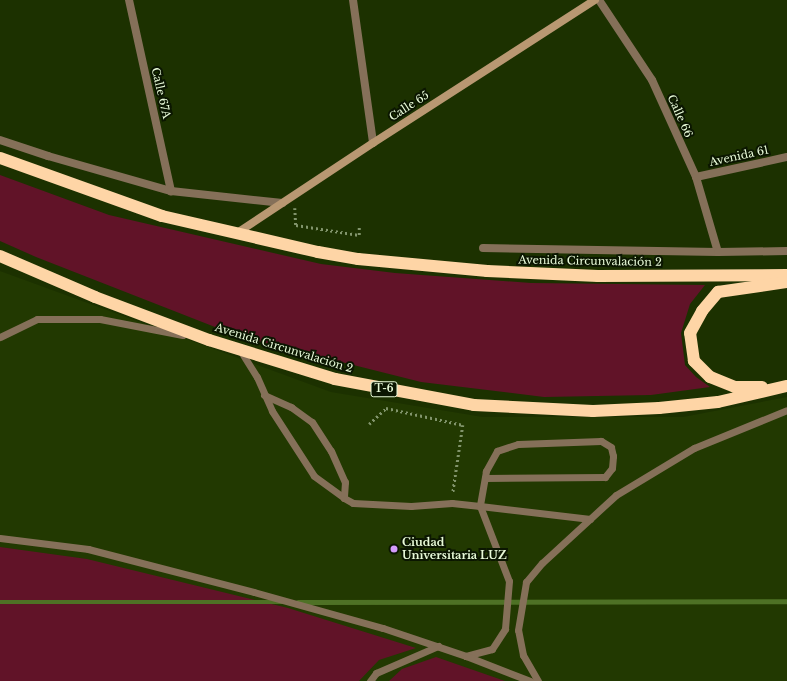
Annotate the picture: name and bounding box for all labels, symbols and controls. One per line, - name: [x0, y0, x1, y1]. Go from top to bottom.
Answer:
- street label: Calle 67A: [149, 66, 173, 120]
- street label: Calle 65: [387, 88, 431, 124]
- street label: Calle 66: [665, 92, 695, 140]
- street label: Avenida 61: [708, 143, 770, 169]
- street label: Avenida Circunvalación 2: [518, 253, 662, 269]
- street label: Avenida Circunvalación 2: [213, 321, 355, 375]
- road number: T-6: [370, 381, 398, 397]
- place label: Ciudad Universitaria LUZ: [402, 536, 507, 562]
- marker: Ciudad Universitaria LUZ: [389, 544, 399, 554]

